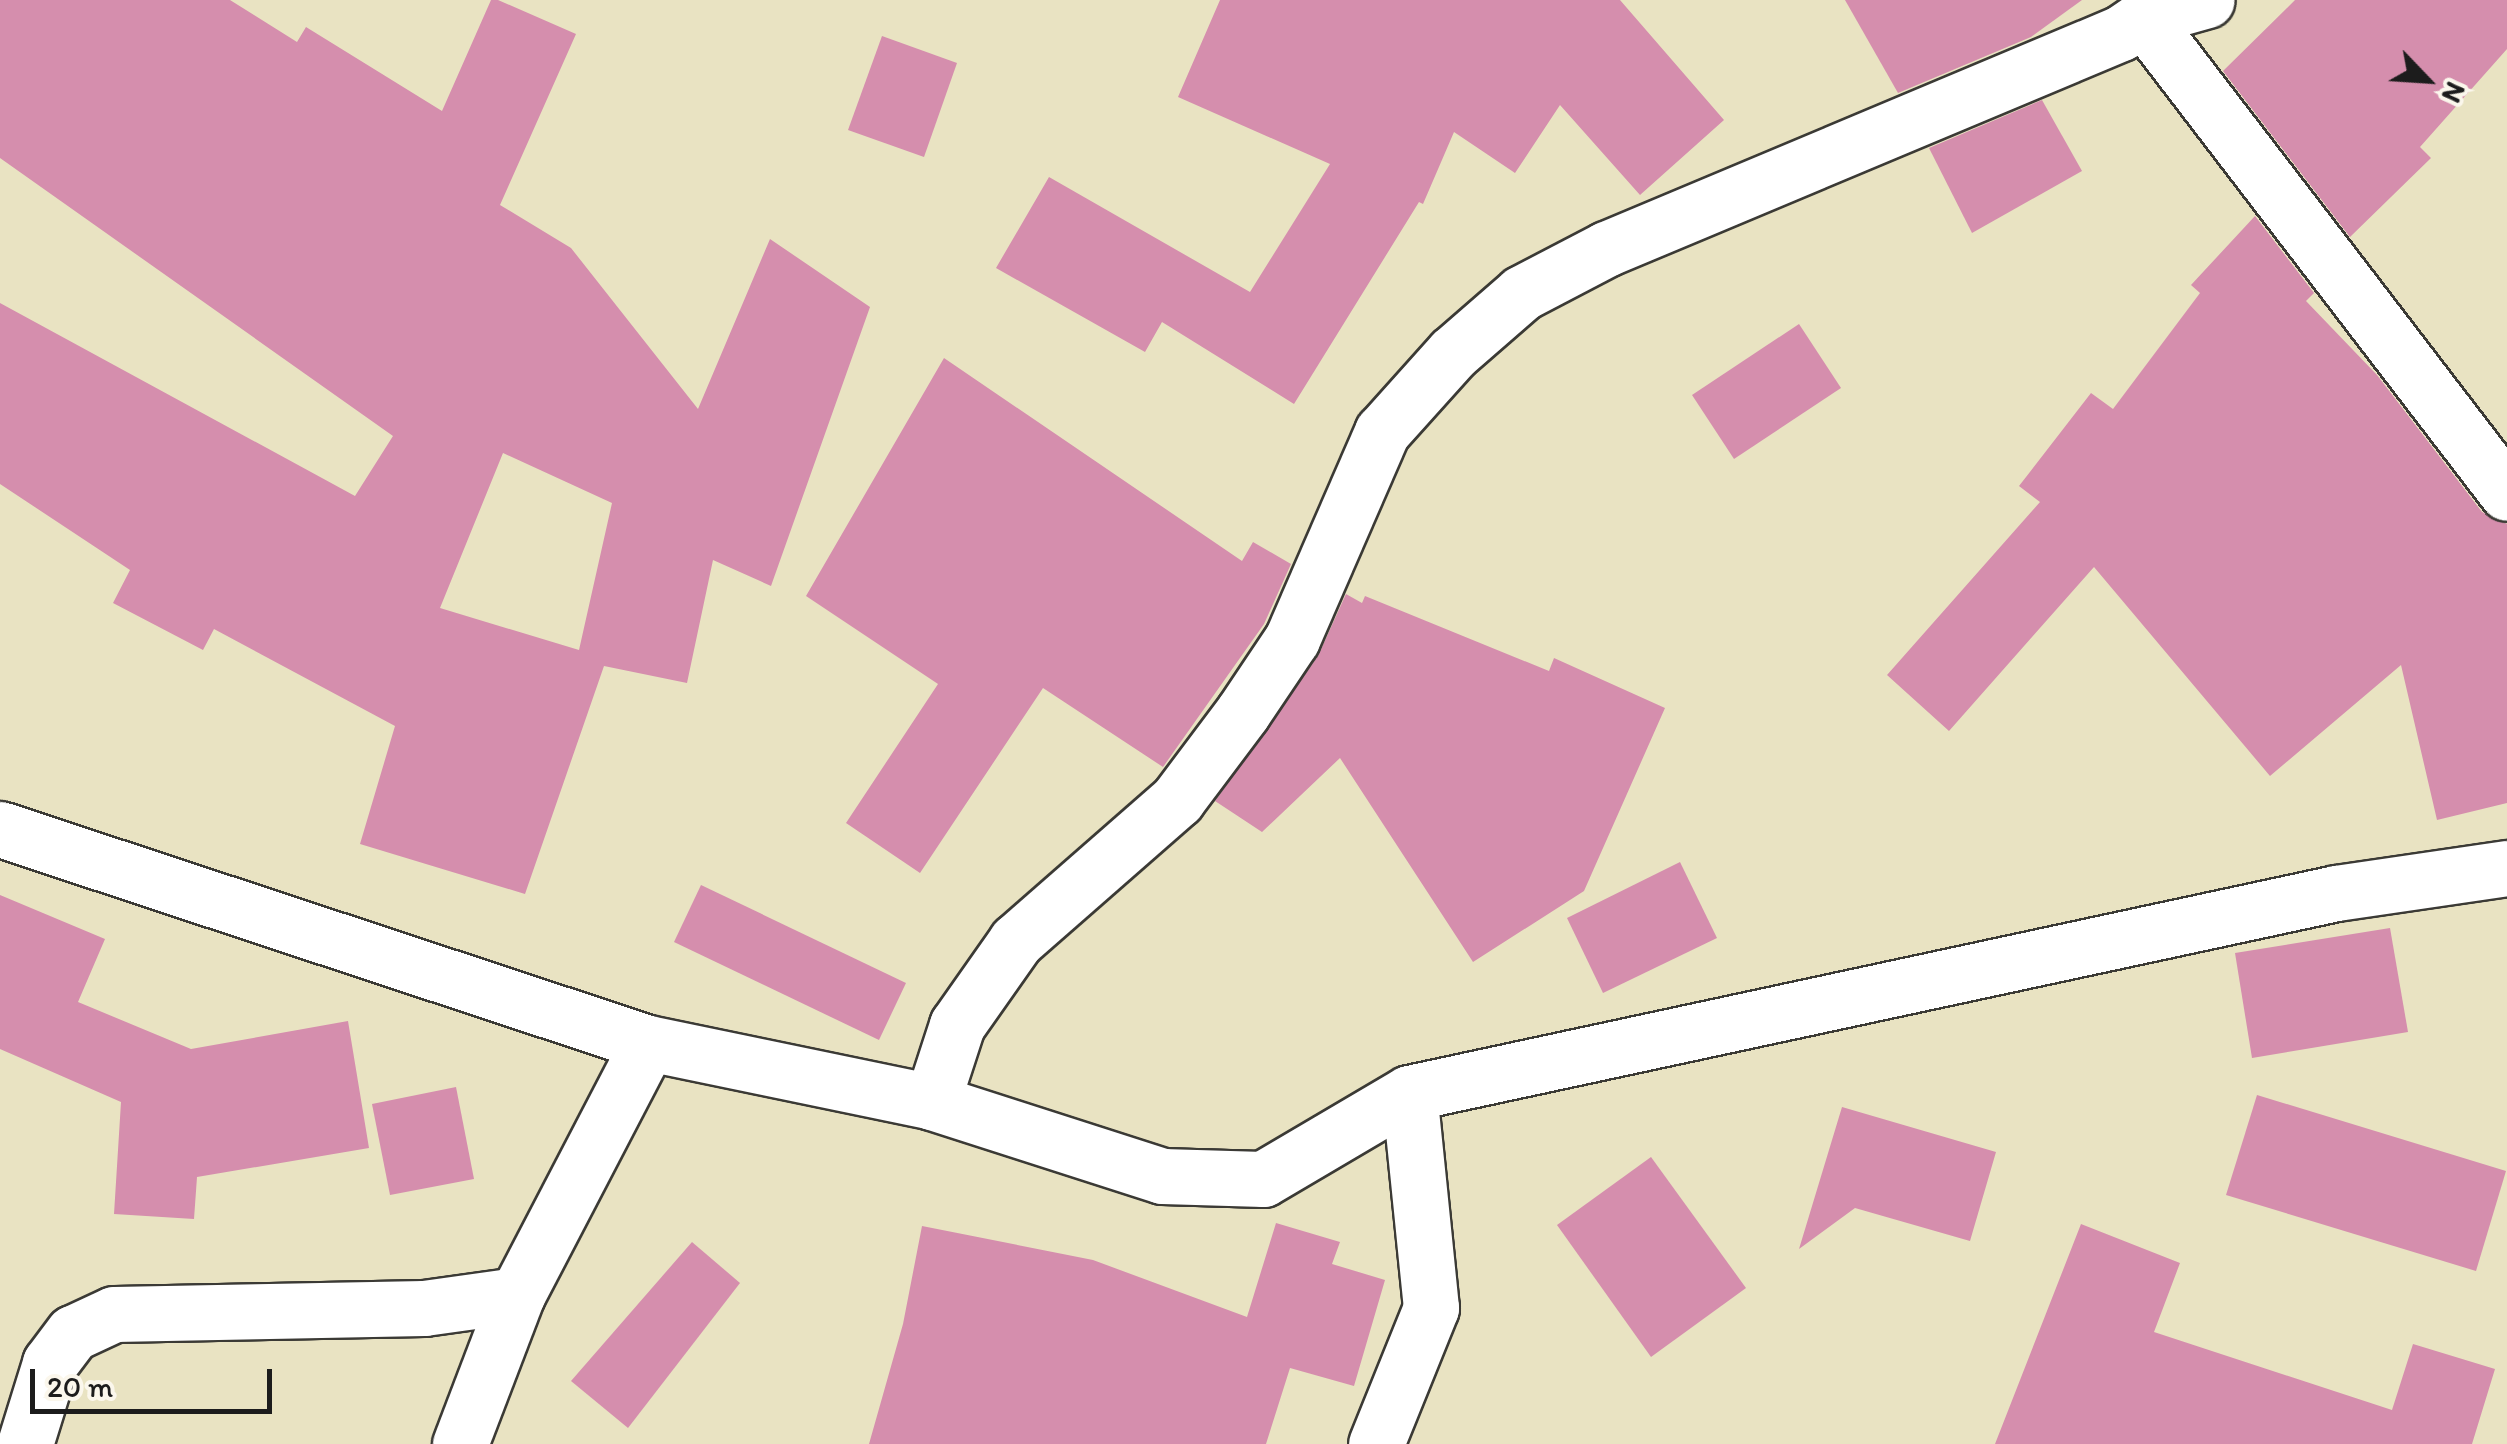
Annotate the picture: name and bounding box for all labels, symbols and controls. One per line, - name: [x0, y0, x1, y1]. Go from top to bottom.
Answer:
- north arrow: [2377, 30, 2477, 130]
- text: N: [2435, 77, 2474, 108]
- scale bar: [35, 1349, 278, 1411]
- text: 20 m: [47, 1368, 113, 1405]

